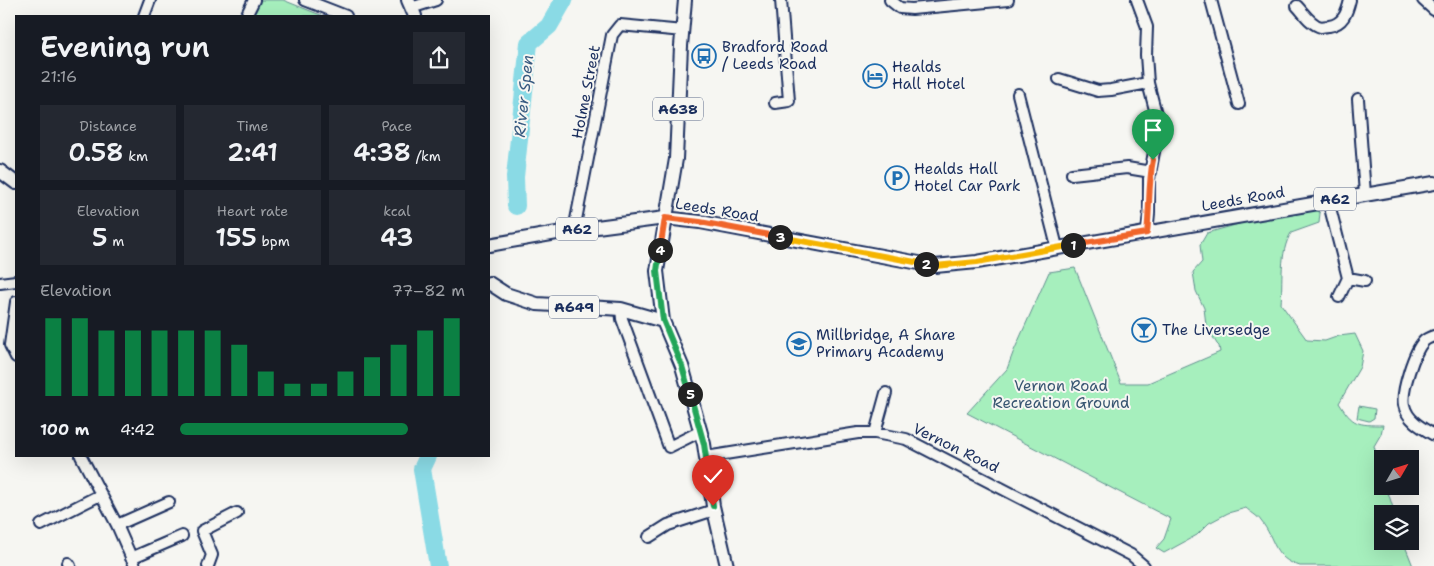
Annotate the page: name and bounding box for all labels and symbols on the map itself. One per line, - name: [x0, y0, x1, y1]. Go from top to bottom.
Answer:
- place label: Bradford Road / Leeds Road: [722, 37, 829, 74]
- street label: Holme Street: [567, 43, 605, 141]
- bus stop icon: Bradford Road / Leeds Road: [691, 43, 717, 69]
- water label: River Spen: [509, 54, 538, 138]
- place label: Healds Hall Hotel: [892, 57, 966, 94]
- hotel icon: Healds Hall Hotel: [862, 63, 888, 89]
- road number: A638: [653, 98, 703, 120]
- pin: [1132, 109, 1174, 160]
- place label: Healds Hall Hotel Car Park: [914, 159, 1021, 196]
- parking icon: Healds Hall Hotel Car Park: [884, 165, 910, 191]
- street label: Leeds Road: [1200, 182, 1287, 216]
- road number: A62: [1314, 188, 1356, 210]
- street label: Leeds Road: [674, 194, 761, 227]
- road number: A62: [556, 218, 598, 240]
- pin: 3: [768, 224, 792, 250]
- pin: 1: [1060, 232, 1086, 258]
- pin: 4: [648, 238, 672, 262]
- pin: 2: [914, 252, 938, 276]
- road number: A649: [549, 296, 599, 318]
- bar icon: The Liversedge: [1131, 317, 1157, 343]
- place label: The Liversedge: [1162, 320, 1270, 340]
- place label: Millbridge, A Share Primary Academy: [816, 325, 956, 362]
- school or university icon: Millbridge, A Share Primary Academy: [786, 331, 812, 357]
- park label: Vernon Road Recreation Ground: [993, 376, 1130, 413]
- pin: 5: [678, 382, 702, 406]
- street label: Vernon Road: [909, 418, 1003, 478]
- north arrow: [1374, 450, 1419, 495]
- pin: [692, 455, 734, 506]

